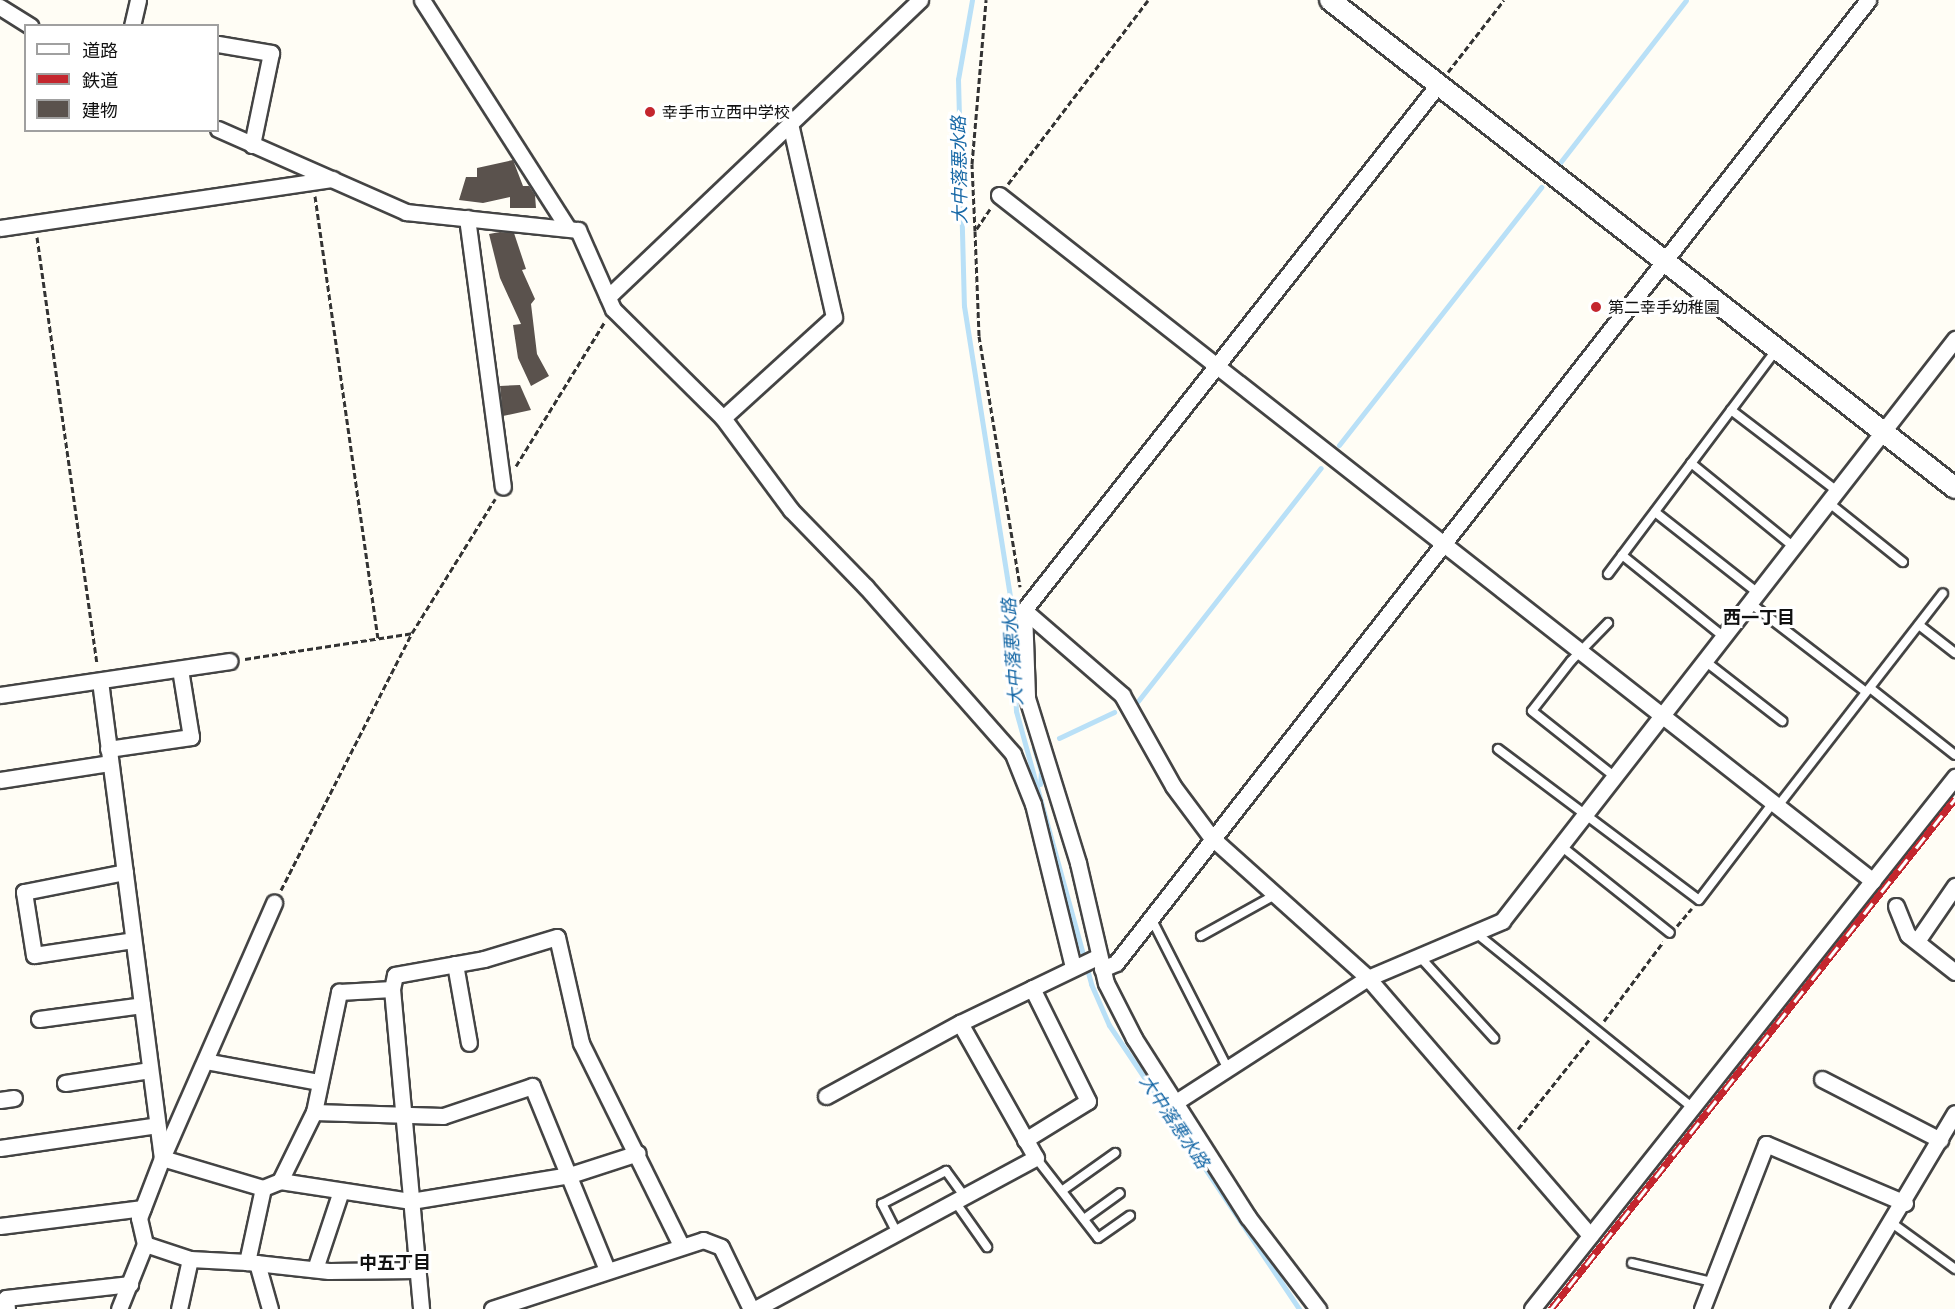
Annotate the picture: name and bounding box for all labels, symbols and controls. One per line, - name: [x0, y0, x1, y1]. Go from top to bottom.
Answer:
- legend: [24, 24, 219, 132]
- text: 道路: [82, 39, 118, 62]
- text: 鉄道: [82, 69, 118, 92]
- text: 建物: [82, 99, 118, 122]
- place label: 幸手市立西中学校: [662, 102, 790, 122]
- marker: 幸手市立西中学校: [643, 105, 657, 119]
- water label: 大中落悪水路: [948, 116, 972, 224]
- place label: 第二幸手幼稚園: [1608, 297, 1720, 317]
- marker: 第二幸手幼稚園: [1589, 300, 1603, 314]
- water label: 大中落悪水路: [998, 597, 1028, 707]
- district label: 西一丁目: [1723, 607, 1795, 629]
- water label: 大中落悪水路: [1135, 1071, 1213, 1173]
- district label: 中五丁目: [359, 1252, 431, 1274]

